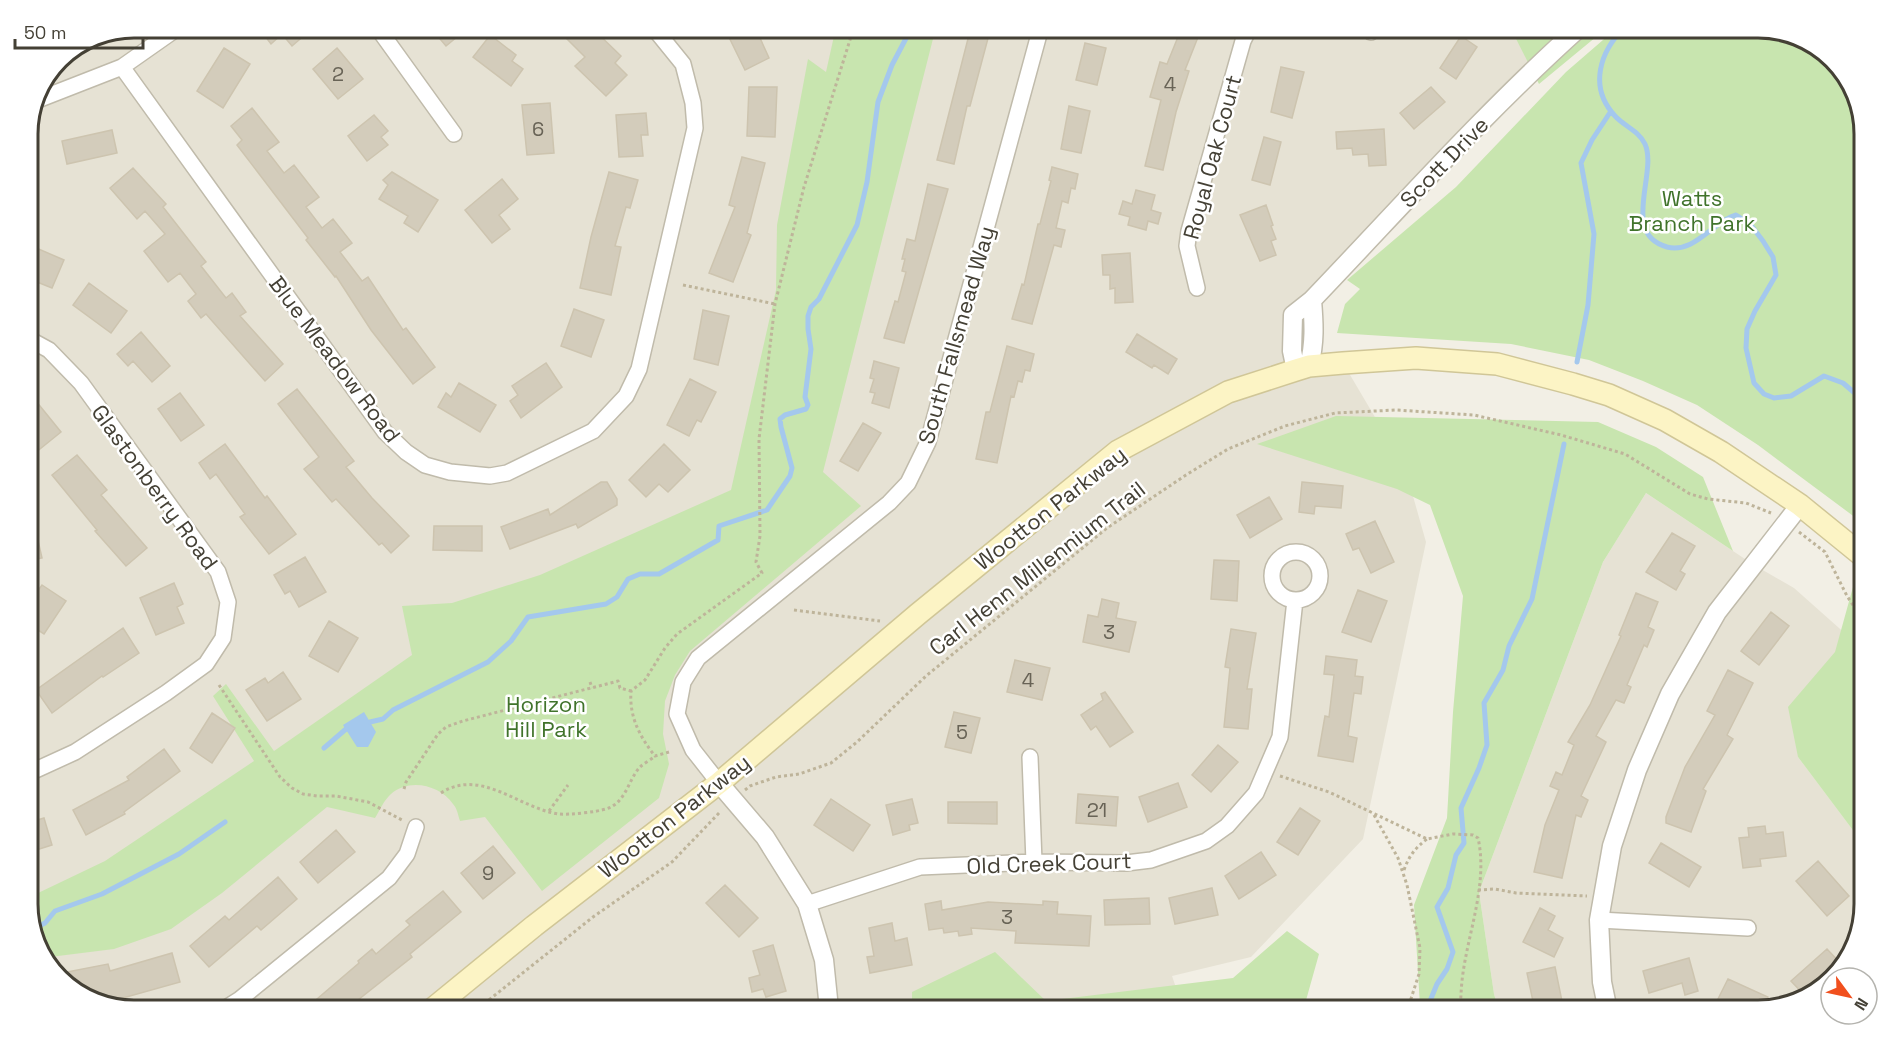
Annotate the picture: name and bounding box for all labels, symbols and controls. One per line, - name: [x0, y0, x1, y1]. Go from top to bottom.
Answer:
- scale bar: [15, 12, 142, 50]
- text: 50 m: [24, 21, 66, 44]
- house number: 2: [332, 61, 344, 87]
- house number: 4: [1164, 71, 1176, 97]
- street label: Royal Oak Court: [1177, 72, 1247, 242]
- street label: Scott Drive: [1394, 111, 1494, 213]
- house number: 6: [532, 116, 544, 142]
- park label: Watts Branch Park: [1629, 184, 1755, 237]
- street label: South Fallsmead Way: [911, 223, 1001, 447]
- street label: Blue Meadow Road: [263, 270, 407, 448]
- street label: Glastonberry Road: [86, 399, 224, 575]
- street label: Wootton Parkway: [968, 440, 1132, 576]
- street label: Carl Henn Millennium Trail: [923, 475, 1151, 661]
- house number: 3: [1103, 619, 1115, 645]
- house number: 4: [1022, 667, 1034, 693]
- park label: Horizon Hill Park: [505, 690, 587, 743]
- house number: 5: [956, 719, 968, 745]
- street label: Wootton Parkway: [592, 748, 756, 884]
- house number: 21: [1087, 797, 1107, 823]
- street label: Old Creek Court: [966, 846, 1132, 880]
- house number: 9: [482, 860, 494, 886]
- house number: 3: [1001, 904, 1013, 930]
- north arrow: [1819, 966, 1879, 1026]
- text: N: [1849, 994, 1873, 1014]

